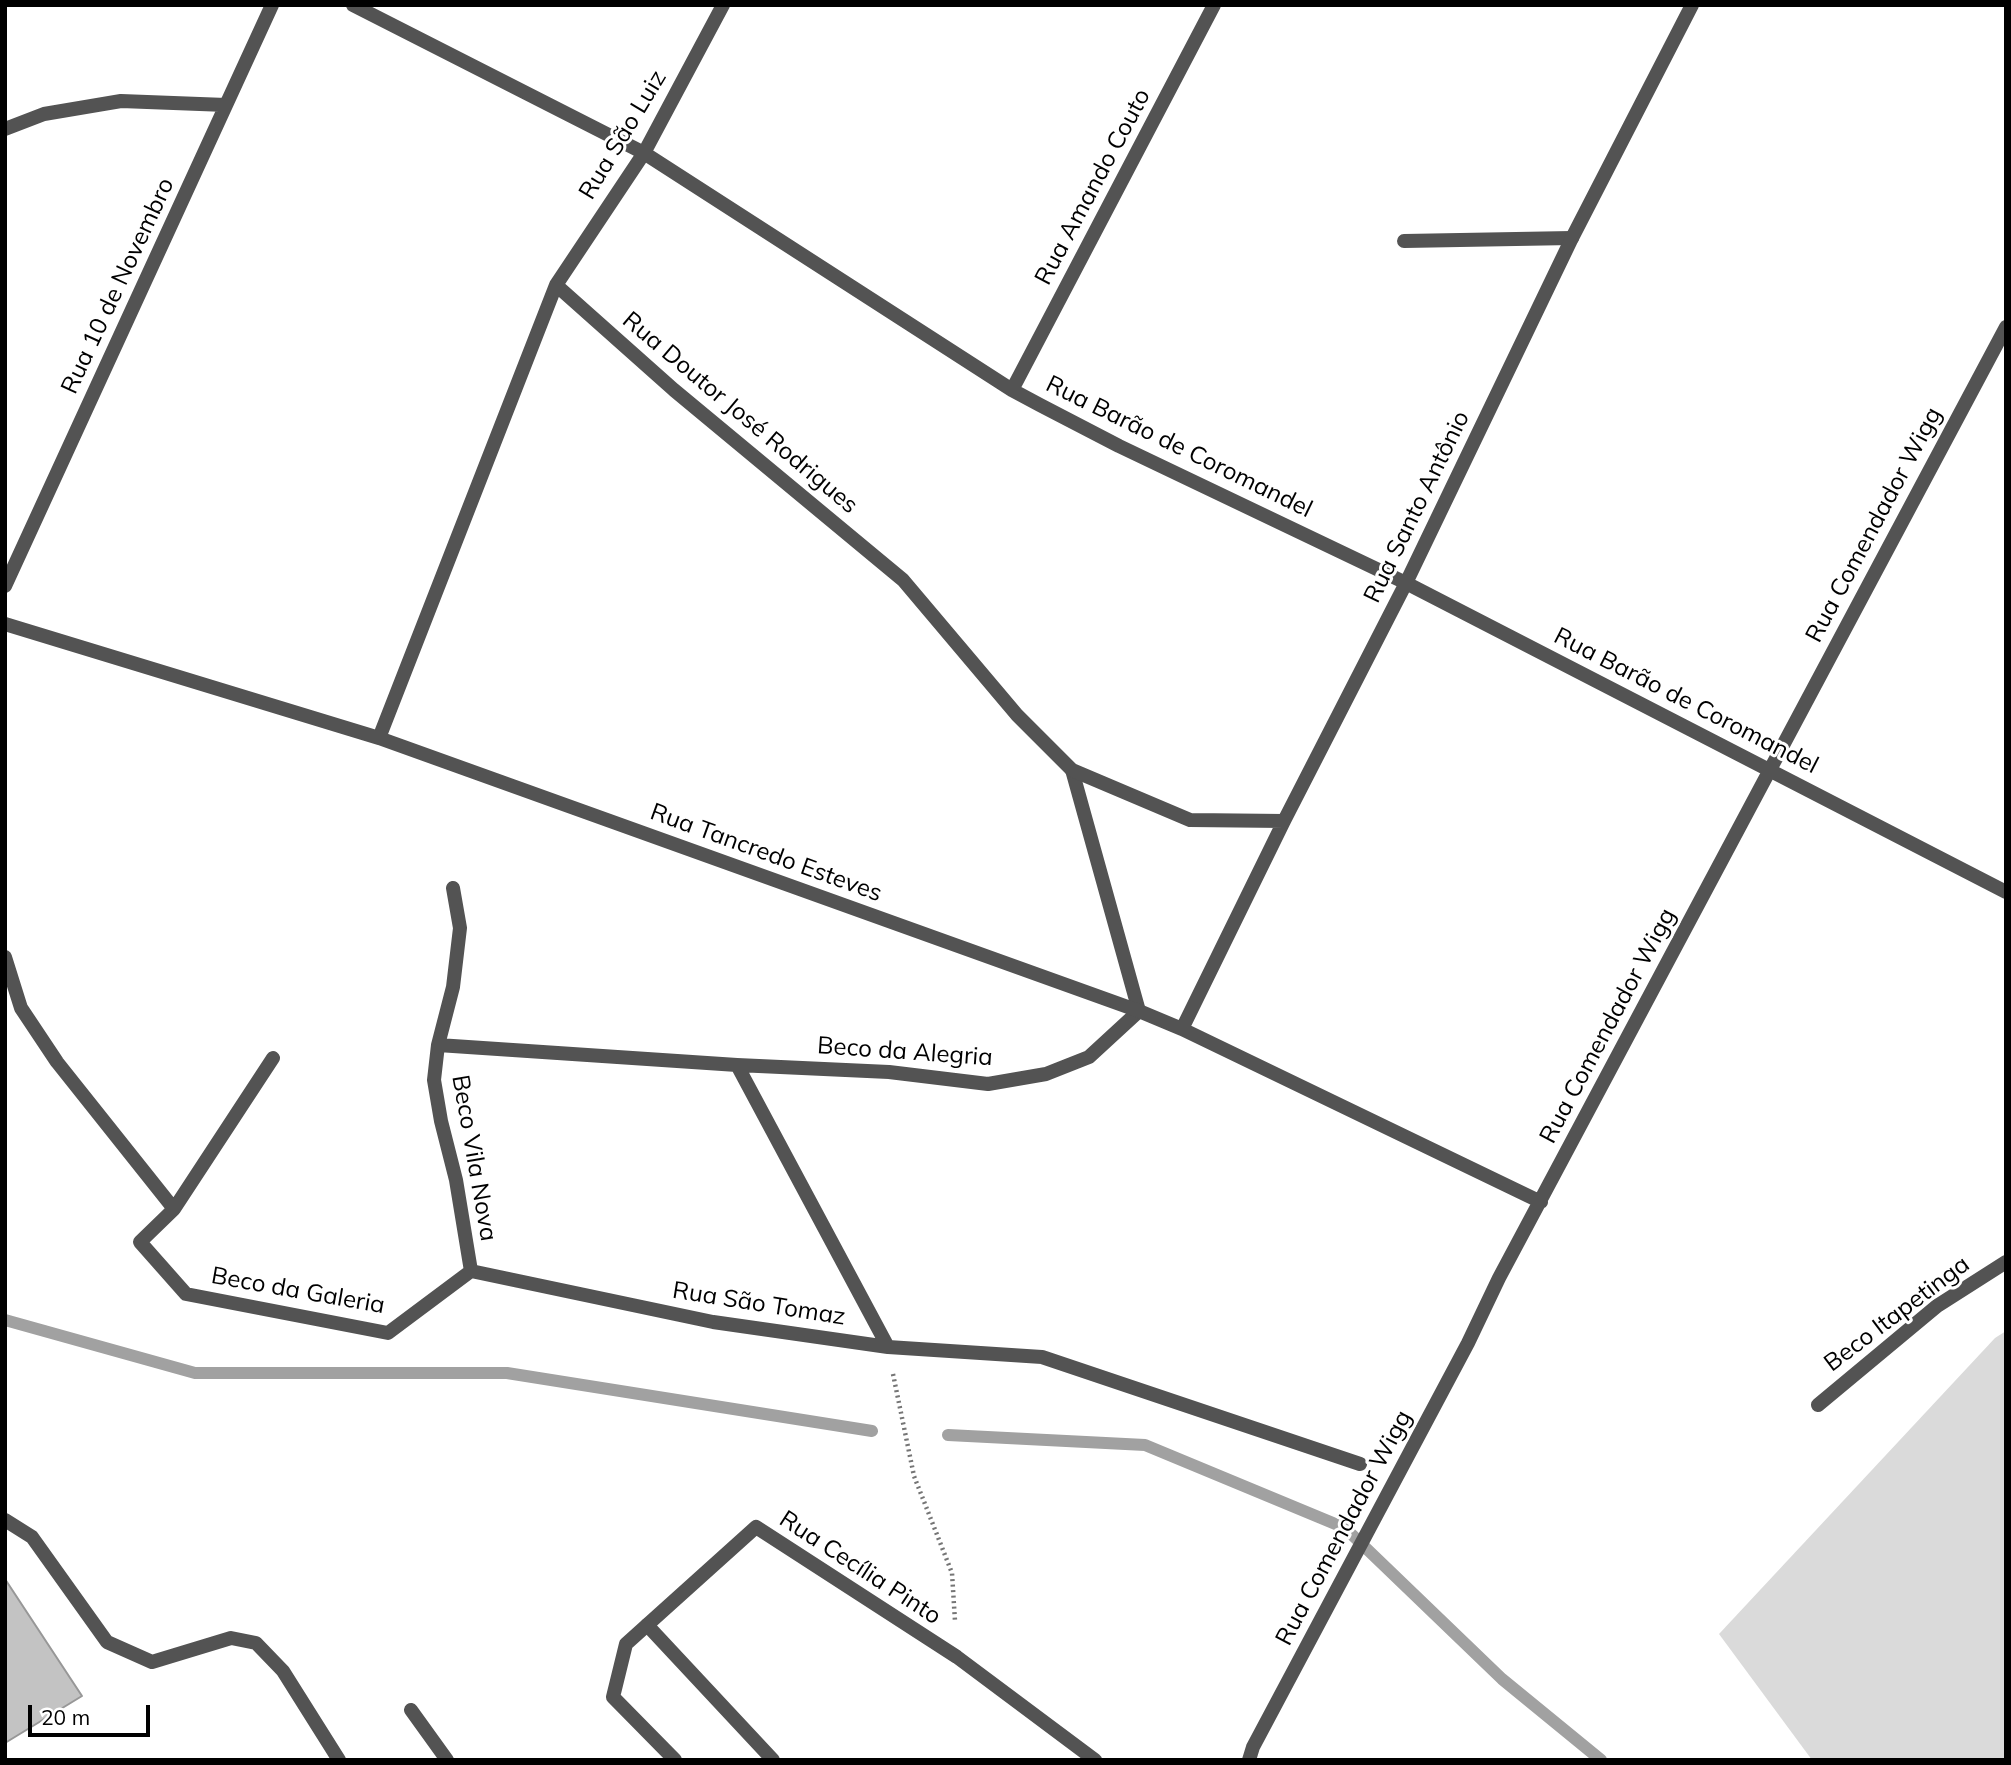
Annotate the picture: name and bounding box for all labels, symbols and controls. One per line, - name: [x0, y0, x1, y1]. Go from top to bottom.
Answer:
- street label: Rua São Luiz: [573, 65, 673, 205]
- street label: Rua Amando Couto: [1029, 84, 1157, 290]
- street label: Rua 10 de Novembro: [55, 174, 181, 398]
- street label: Rua Doutor José Rodrigues: [616, 306, 864, 520]
- street label: Rua Barão de Coromandel: [1041, 370, 1317, 524]
- street label: Rua Comendador Wigg: [1800, 403, 1948, 647]
- street label: Rua Santo Antônio: [1358, 406, 1476, 608]
- street label: Rua Barão de Coromandel: [1549, 622, 1823, 780]
- street label: Rua Tancredo Esteves: [646, 798, 886, 908]
- street label: Rua Comendador Wigg: [1534, 904, 1682, 1148]
- street label: Beco da Alegria: [816, 1032, 994, 1072]
- street label: Beco Vila Nova: [445, 1073, 503, 1243]
- street label: Beco Itapetinga: [1819, 1250, 1975, 1378]
- street label: Beco da Galeria: [209, 1262, 387, 1320]
- street label: Rua São Tomaz: [670, 1276, 848, 1332]
- street label: Rua Comendador Wigg: [1270, 1406, 1418, 1650]
- street label: Rua Cecília Pinto: [774, 1505, 946, 1631]
- scale bar: [32, 1692, 154, 1736]
- text: 20 m: [41, 1704, 90, 1730]

